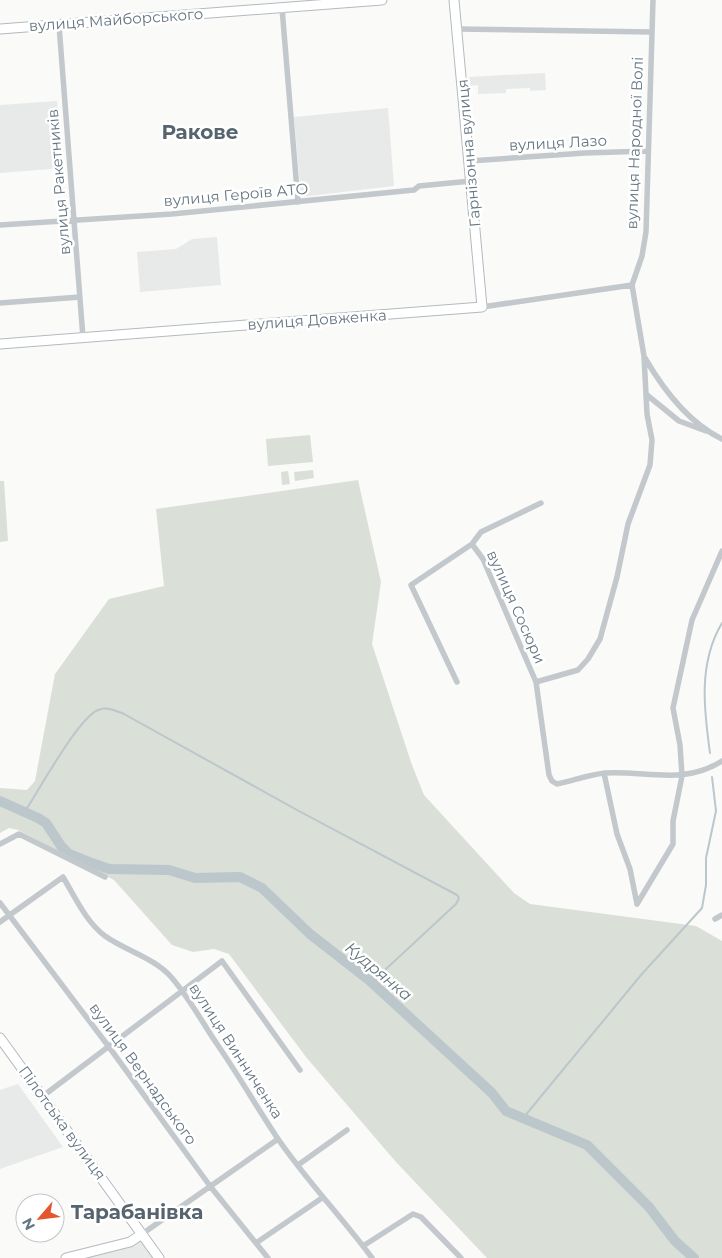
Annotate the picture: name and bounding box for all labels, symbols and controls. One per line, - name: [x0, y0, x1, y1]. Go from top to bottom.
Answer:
- street label: вулиця Майборського: [28, 4, 204, 35]
- street label: вулиця Народної Волі: [622, 56, 647, 230]
- street label: Гарнізонна вулиця: [453, 78, 484, 228]
- street label: вулиця Ракетників: [43, 108, 74, 256]
- district label: Ракове: [161, 120, 239, 144]
- street label: вулиця Лазо: [508, 130, 608, 155]
- street label: вулиця Героїв АТО: [163, 179, 309, 210]
- street label: вулиця Довженка: [247, 305, 387, 334]
- street label: вулиця Сосюри: [483, 547, 550, 666]
- water label: Кудрянка: [342, 938, 416, 1005]
- street label: вулиця Винниченка: [185, 979, 287, 1122]
- street label: вулиця Вернадського: [86, 999, 201, 1148]
- street label: Пілотська вулиця: [15, 1062, 110, 1183]
- north arrow: [15, 1193, 65, 1243]
- district label: Тарабанівка: [71, 1200, 203, 1224]
- text: N: [18, 1215, 39, 1233]

